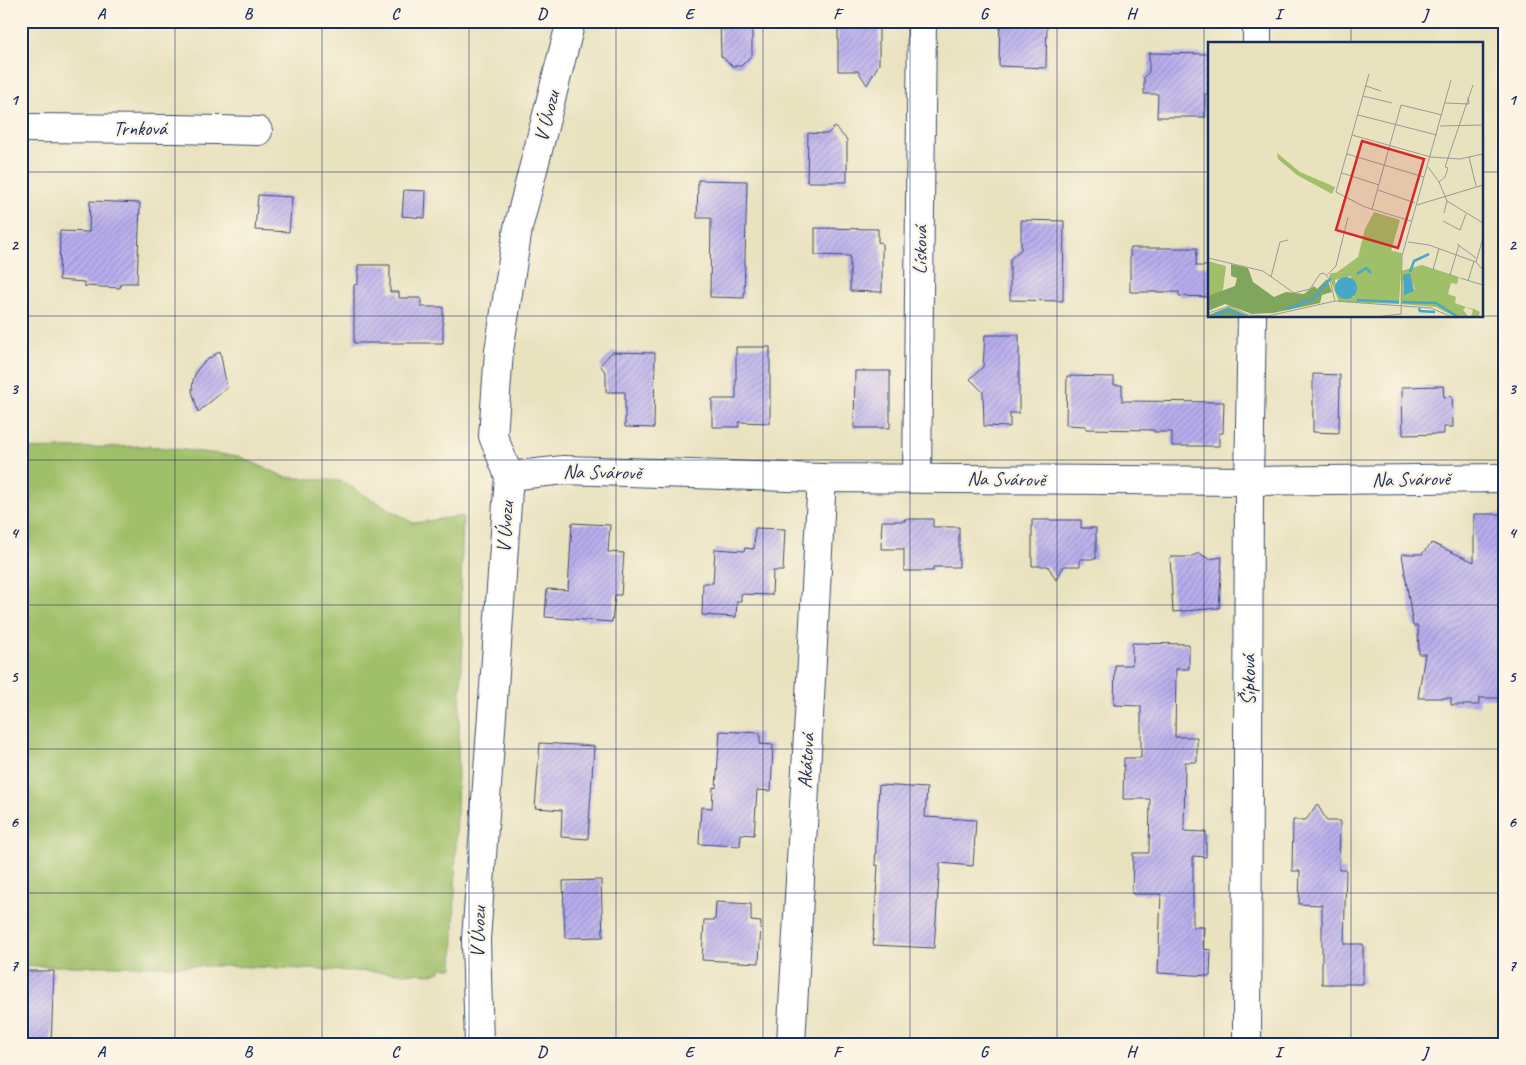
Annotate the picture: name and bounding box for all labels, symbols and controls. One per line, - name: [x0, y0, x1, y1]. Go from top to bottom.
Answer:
- text: A: [97, 4, 107, 24]
- text: B: [244, 4, 254, 24]
- text: C: [391, 4, 401, 24]
- text: D: [537, 4, 548, 24]
- text: E: [685, 4, 696, 24]
- text: F: [833, 4, 844, 24]
- text: G: [980, 4, 990, 24]
- text: H: [1126, 4, 1138, 24]
- text: I: [1275, 4, 1285, 24]
- text: J: [1421, 4, 1430, 24]
- inset map: [1208, 42, 1484, 318]
- street label: V Úvozu: [529, 86, 566, 144]
- text: 1: [10, 90, 19, 110]
- text: 1: [1508, 90, 1517, 110]
- street label: Trnková: [113, 116, 169, 141]
- street label: Lísková: [907, 223, 933, 275]
- text: 2: [10, 235, 19, 255]
- text: 2: [1508, 235, 1517, 255]
- text: 3: [10, 379, 19, 399]
- text: 3: [1508, 379, 1517, 399]
- street label: Na Svárově: [563, 459, 645, 485]
- street label: Na Svárově: [967, 466, 1049, 492]
- street label: Na Svárově: [1372, 466, 1454, 492]
- street label: V Úvozu: [491, 499, 519, 554]
- text: 4: [10, 523, 19, 543]
- text: 4: [1508, 523, 1517, 543]
- street label: Šípková: [1236, 652, 1261, 705]
- text: 5: [11, 667, 20, 687]
- text: 5: [1509, 667, 1518, 687]
- street label: Akátová: [792, 731, 820, 789]
- text: 6: [10, 812, 19, 832]
- text: 6: [1508, 812, 1517, 832]
- street label: V Úvozu: [465, 904, 491, 958]
- text: 7: [10, 956, 19, 976]
- text: 7: [1508, 956, 1517, 976]
- text: A: [97, 1042, 107, 1062]
- text: B: [244, 1042, 254, 1062]
- text: C: [391, 1042, 401, 1062]
- text: D: [537, 1042, 548, 1062]
- text: E: [685, 1042, 696, 1062]
- text: F: [833, 1042, 844, 1062]
- text: G: [980, 1042, 990, 1062]
- text: H: [1126, 1042, 1138, 1062]
- text: I: [1275, 1042, 1285, 1062]
- text: J: [1421, 1042, 1430, 1062]

